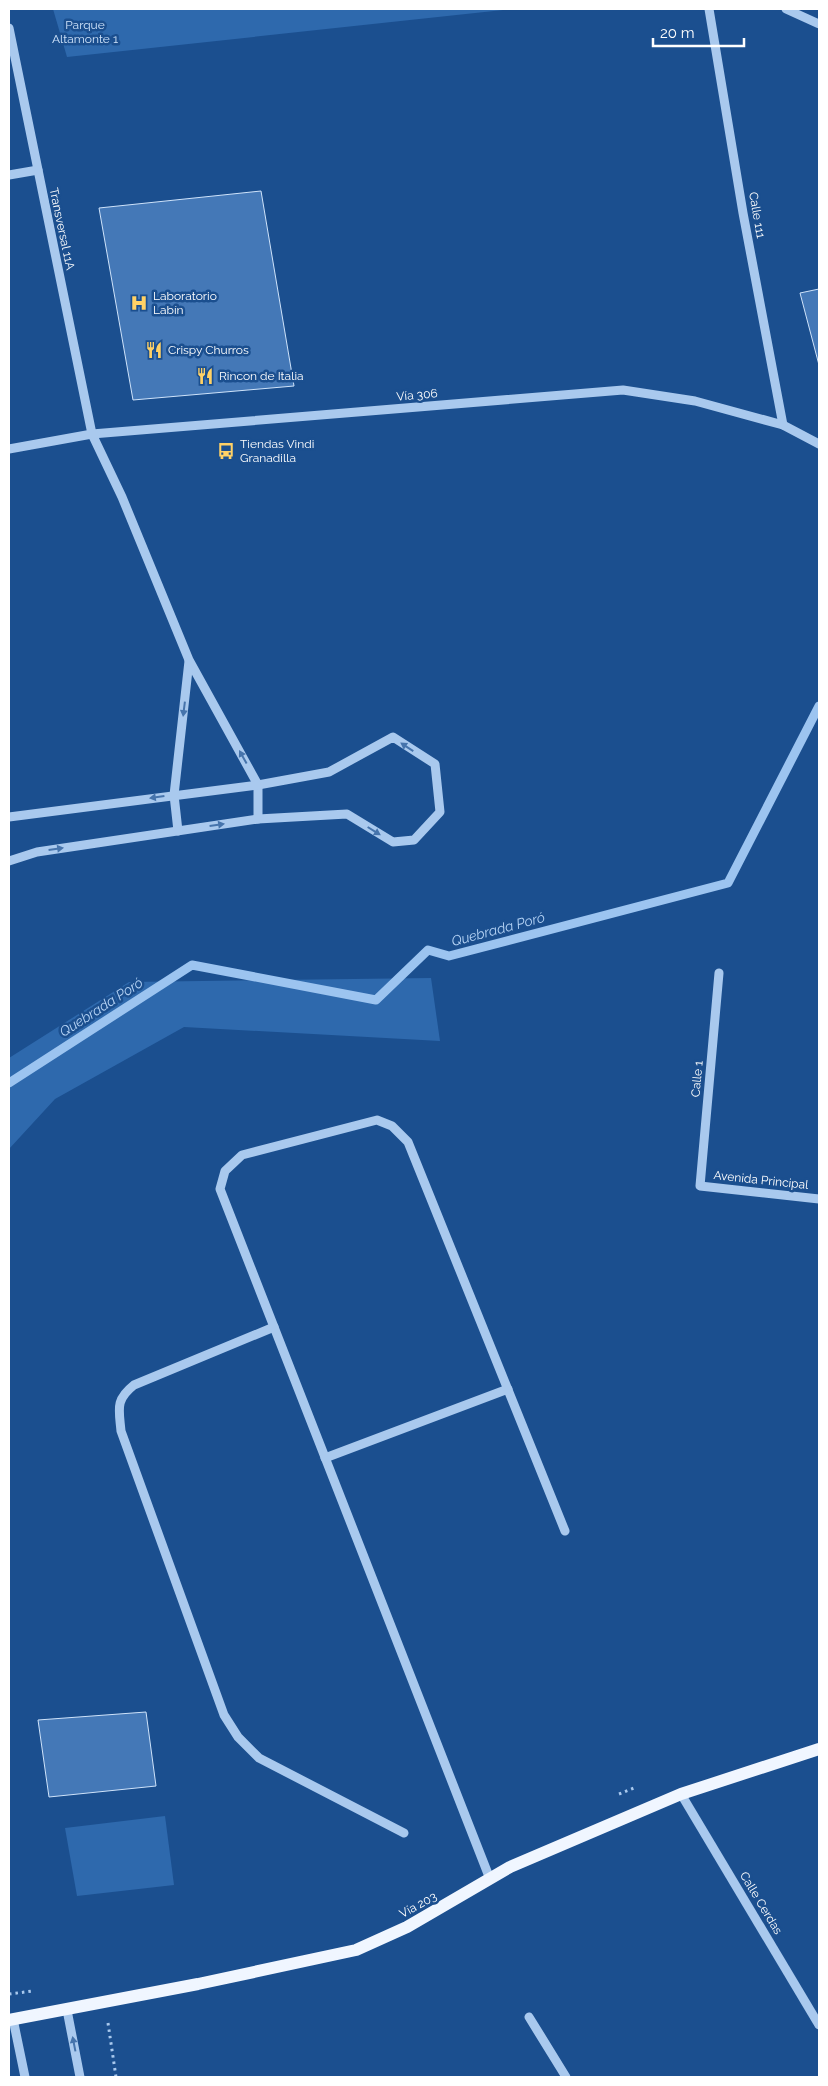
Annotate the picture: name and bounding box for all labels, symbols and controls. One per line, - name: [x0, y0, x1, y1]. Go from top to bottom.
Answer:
- scale bar: [653, 15, 744, 47]
- park label: Parque Altamonte 1: [52, 18, 118, 46]
- text: 20 m: [660, 24, 695, 42]
- street label: Transversal 11A: [46, 187, 78, 271]
- street label: Calle 111: [746, 191, 768, 239]
- place label: Laboratorio Labín: [153, 289, 217, 317]
- hospital icon: Laboratorio Labín: [129, 293, 149, 313]
- restaurant icon: Crispy Churros: [144, 340, 164, 360]
- place label: Crispy Churros: [168, 343, 249, 357]
- restaurant icon: Rincon de Italia: [195, 366, 215, 386]
- place label: Rincon de Italia: [219, 369, 304, 383]
- street label: Vía 306: [396, 386, 438, 404]
- place label: Tiendas Vindi Granadilla: [240, 437, 314, 465]
- bus stop icon: Tiendas Vindi Granadilla: [216, 441, 236, 461]
- one-way arrow: [180, 701, 188, 717]
- one-way arrow: [400, 742, 414, 751]
- one-way arrow: [238, 750, 247, 764]
- one-way arrow: [148, 794, 164, 802]
- one-way arrow: [209, 821, 225, 829]
- one-way arrow: [367, 826, 380, 836]
- one-way arrow: [48, 845, 64, 853]
- water label: Quebrada Poró: [450, 909, 546, 949]
- water label: Quebrada Poró: [56, 974, 146, 1040]
- street label: Calle 1: [688, 1060, 706, 1098]
- street label: Avenida Principal: [713, 1168, 810, 1192]
- street label: Calle Cerdas: [737, 1869, 785, 1937]
- street label: Vía 203: [397, 1889, 439, 1921]
- one-way arrow: [69, 2035, 77, 2051]

